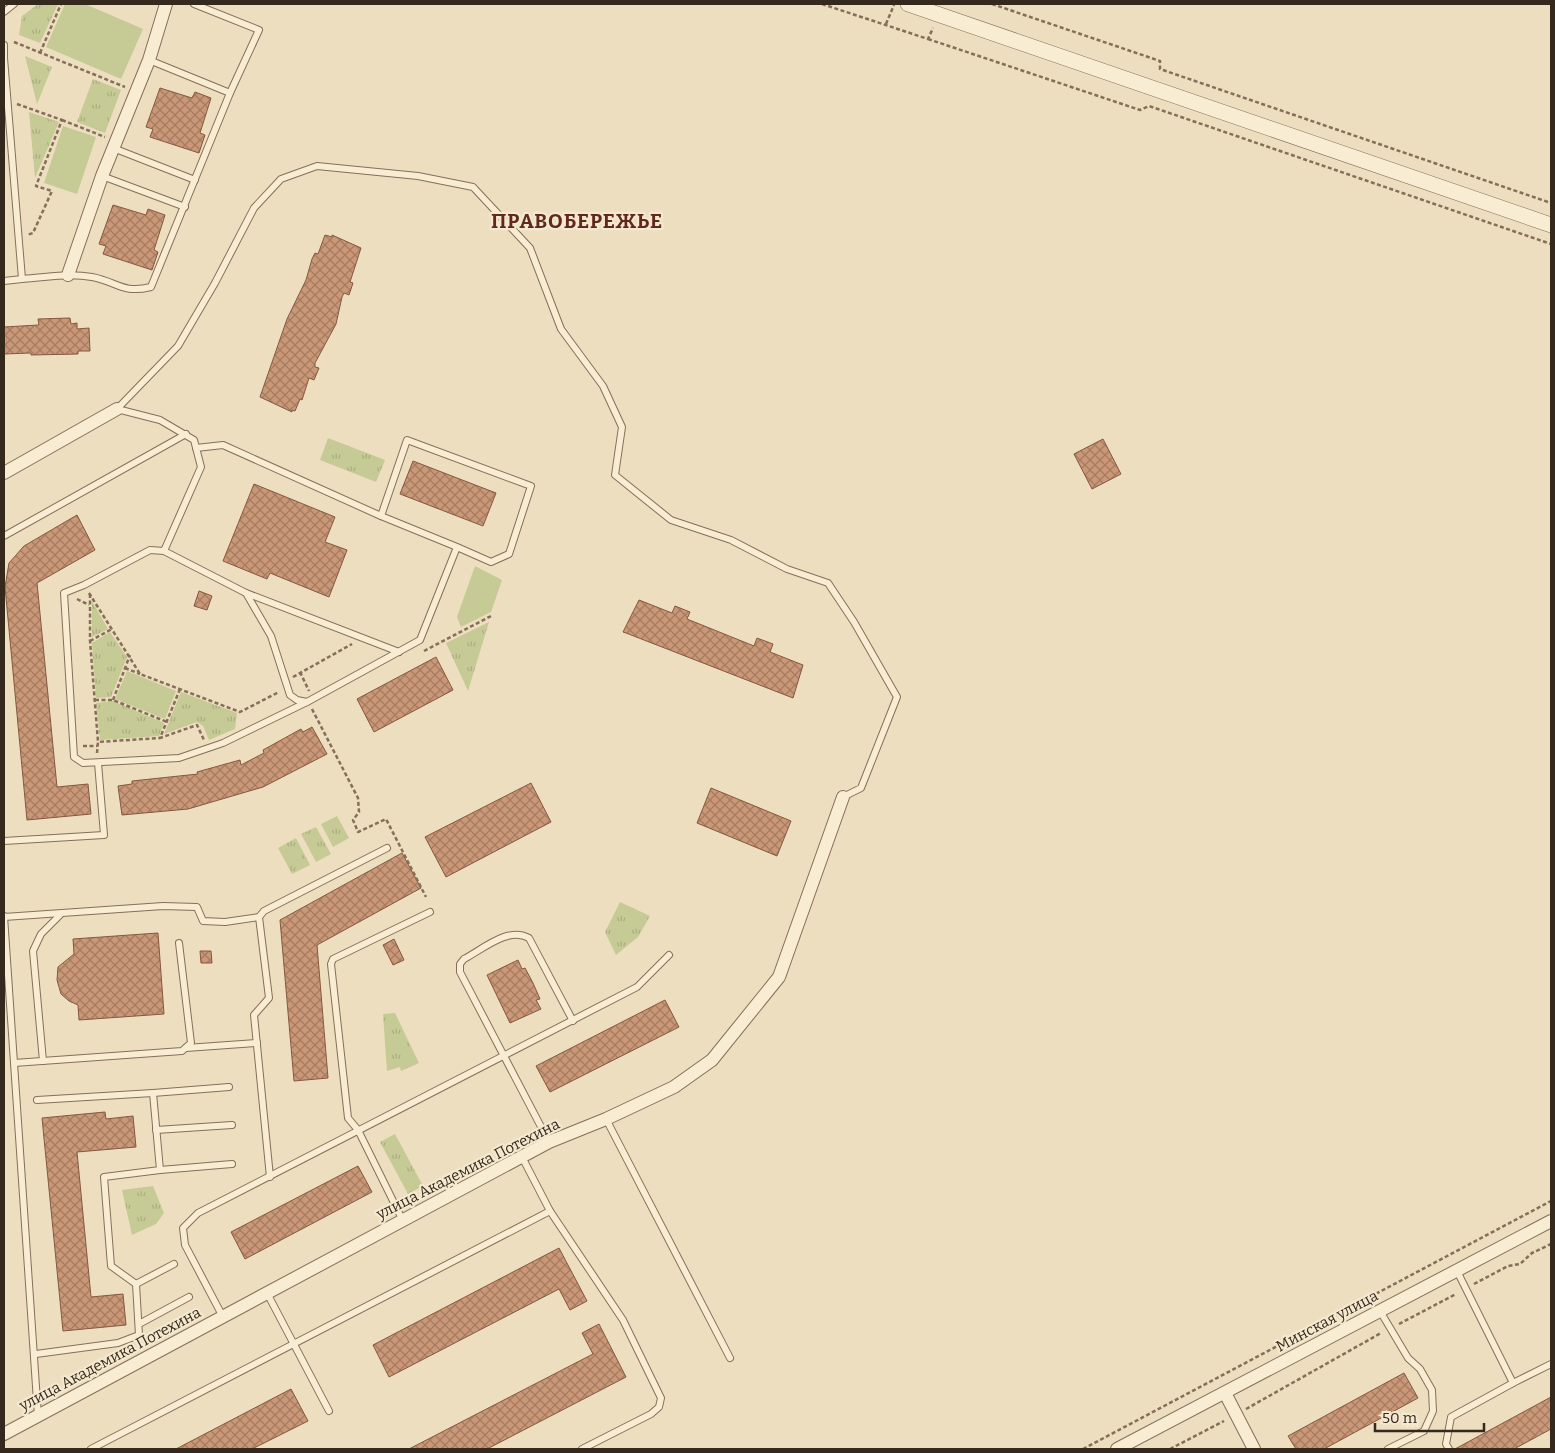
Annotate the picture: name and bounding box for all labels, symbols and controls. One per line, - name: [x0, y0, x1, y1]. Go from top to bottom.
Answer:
- district label: ПРАВОБЕРЕЖЬЕ: [491, 209, 663, 233]
- street label: улица Академика Потехина: [373, 1115, 563, 1224]
- street label: Минская улица: [1273, 1287, 1381, 1355]
- street label: улица Академика Потехина: [15, 1303, 204, 1415]
- scale bar: [1375, 1400, 1484, 1432]
- text: 50 m: [1382, 1409, 1418, 1427]

